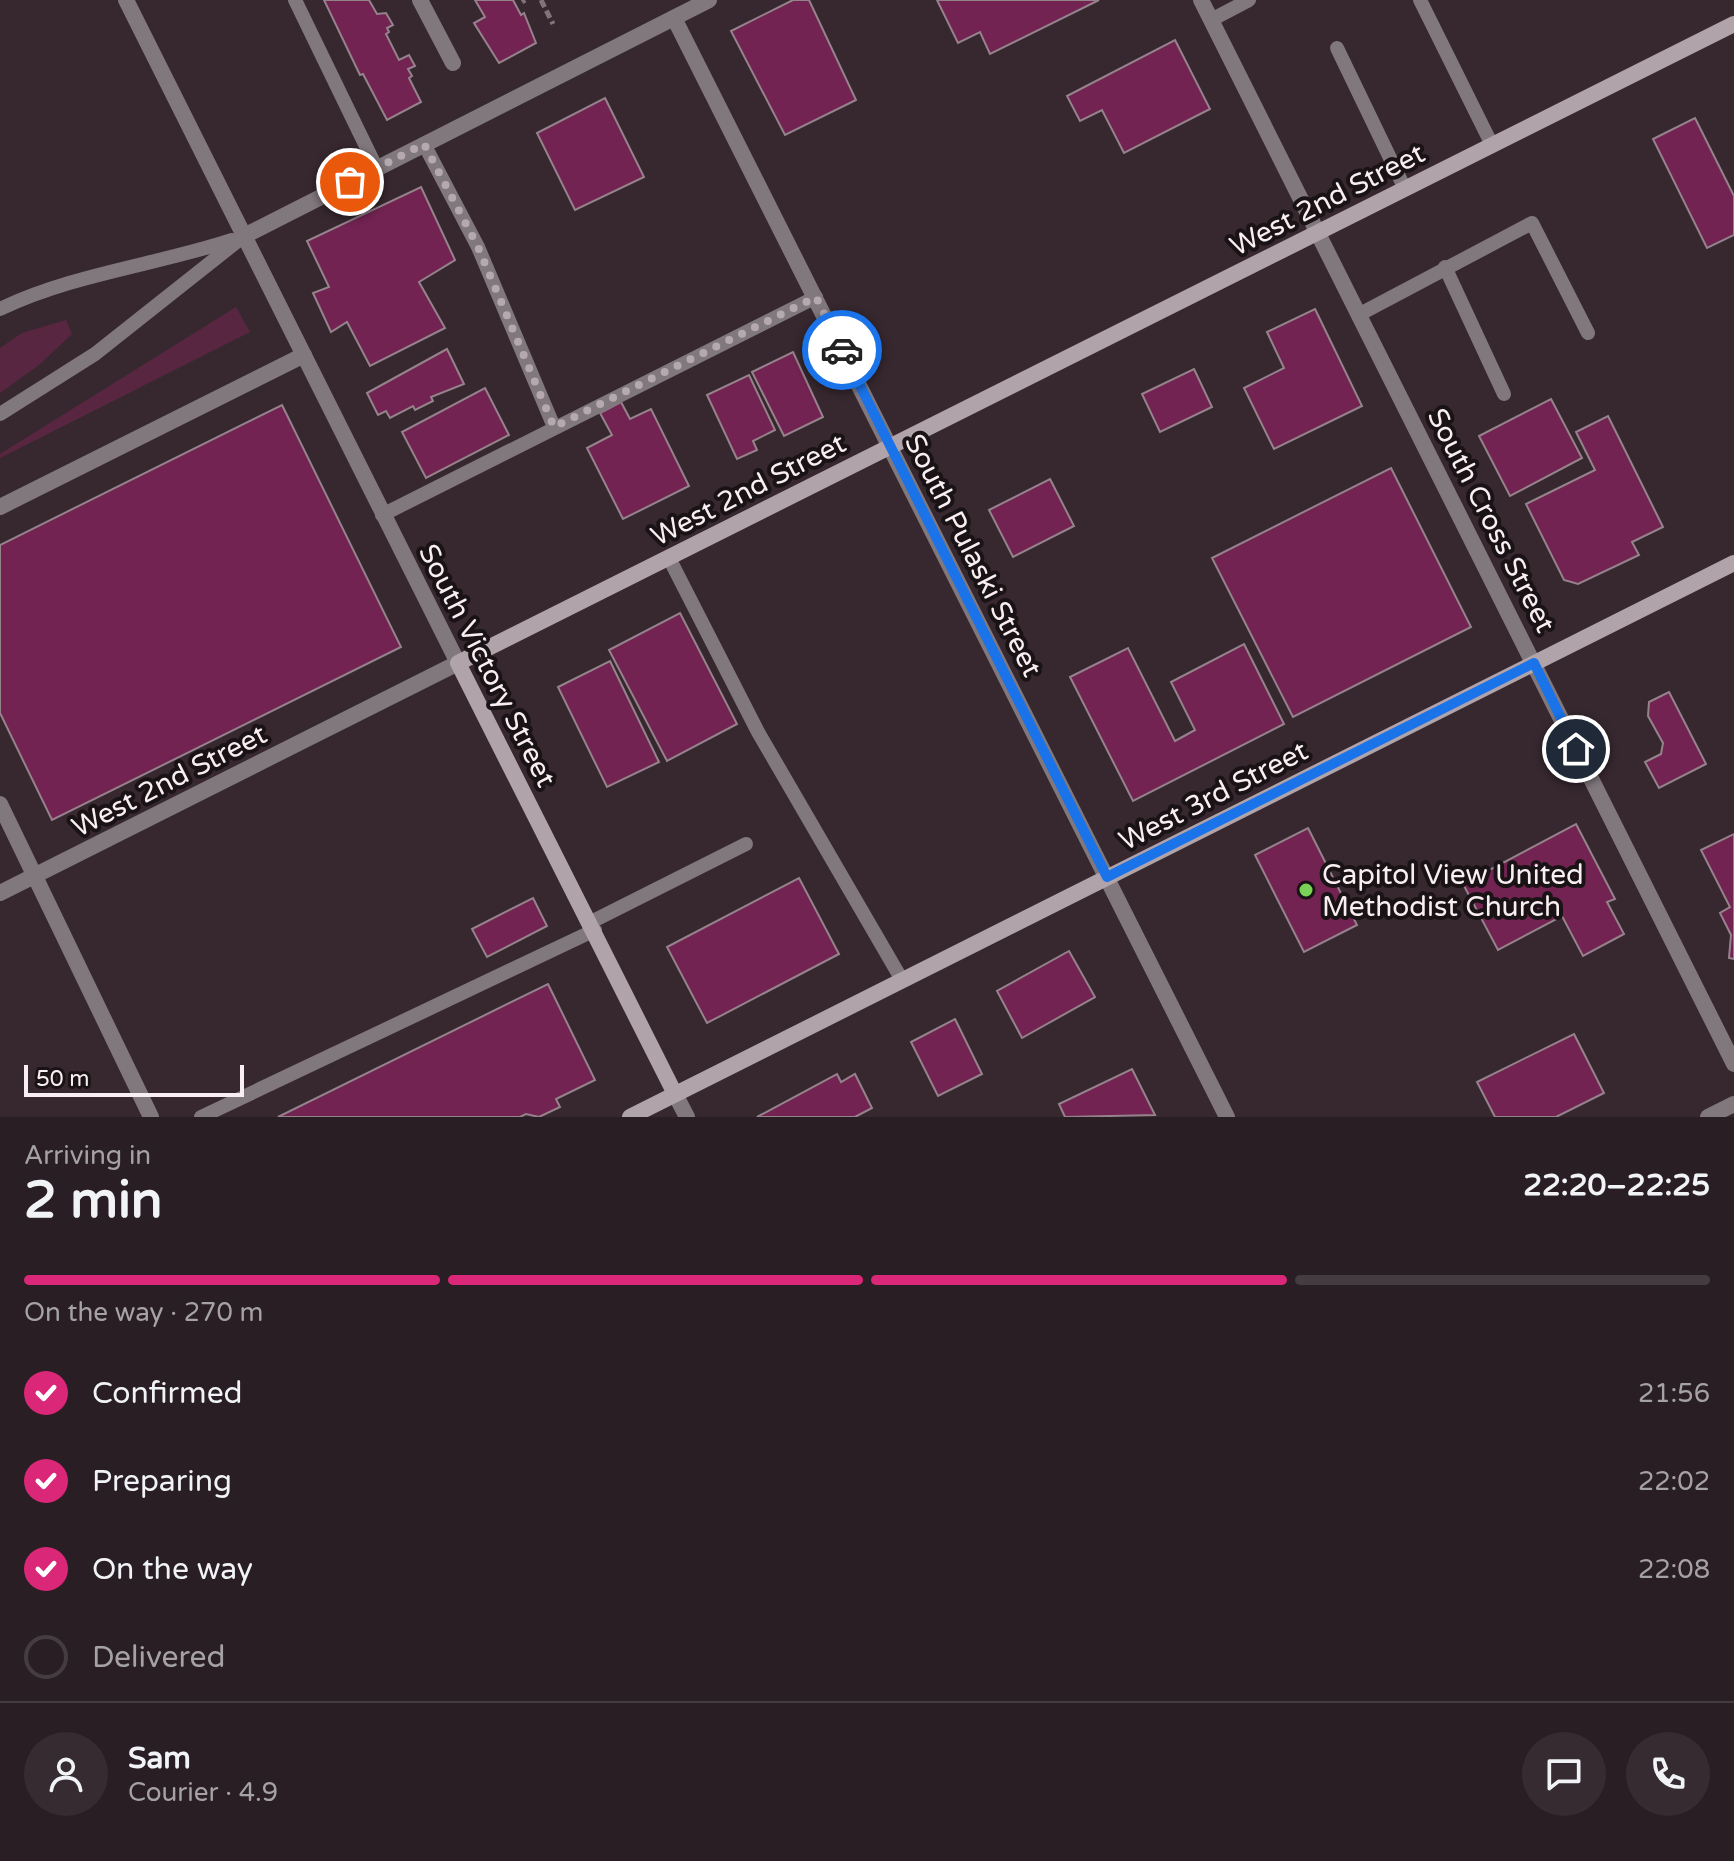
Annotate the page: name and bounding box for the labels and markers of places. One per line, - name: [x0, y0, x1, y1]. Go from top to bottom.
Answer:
- pin: [316, 148, 384, 216]
- pin: [1542, 715, 1610, 783]
- place label: Capitol View United Methodist Church: [1322, 858, 1584, 924]
- marker: Capitol View United Methodist Church: [1297, 881, 1315, 899]

